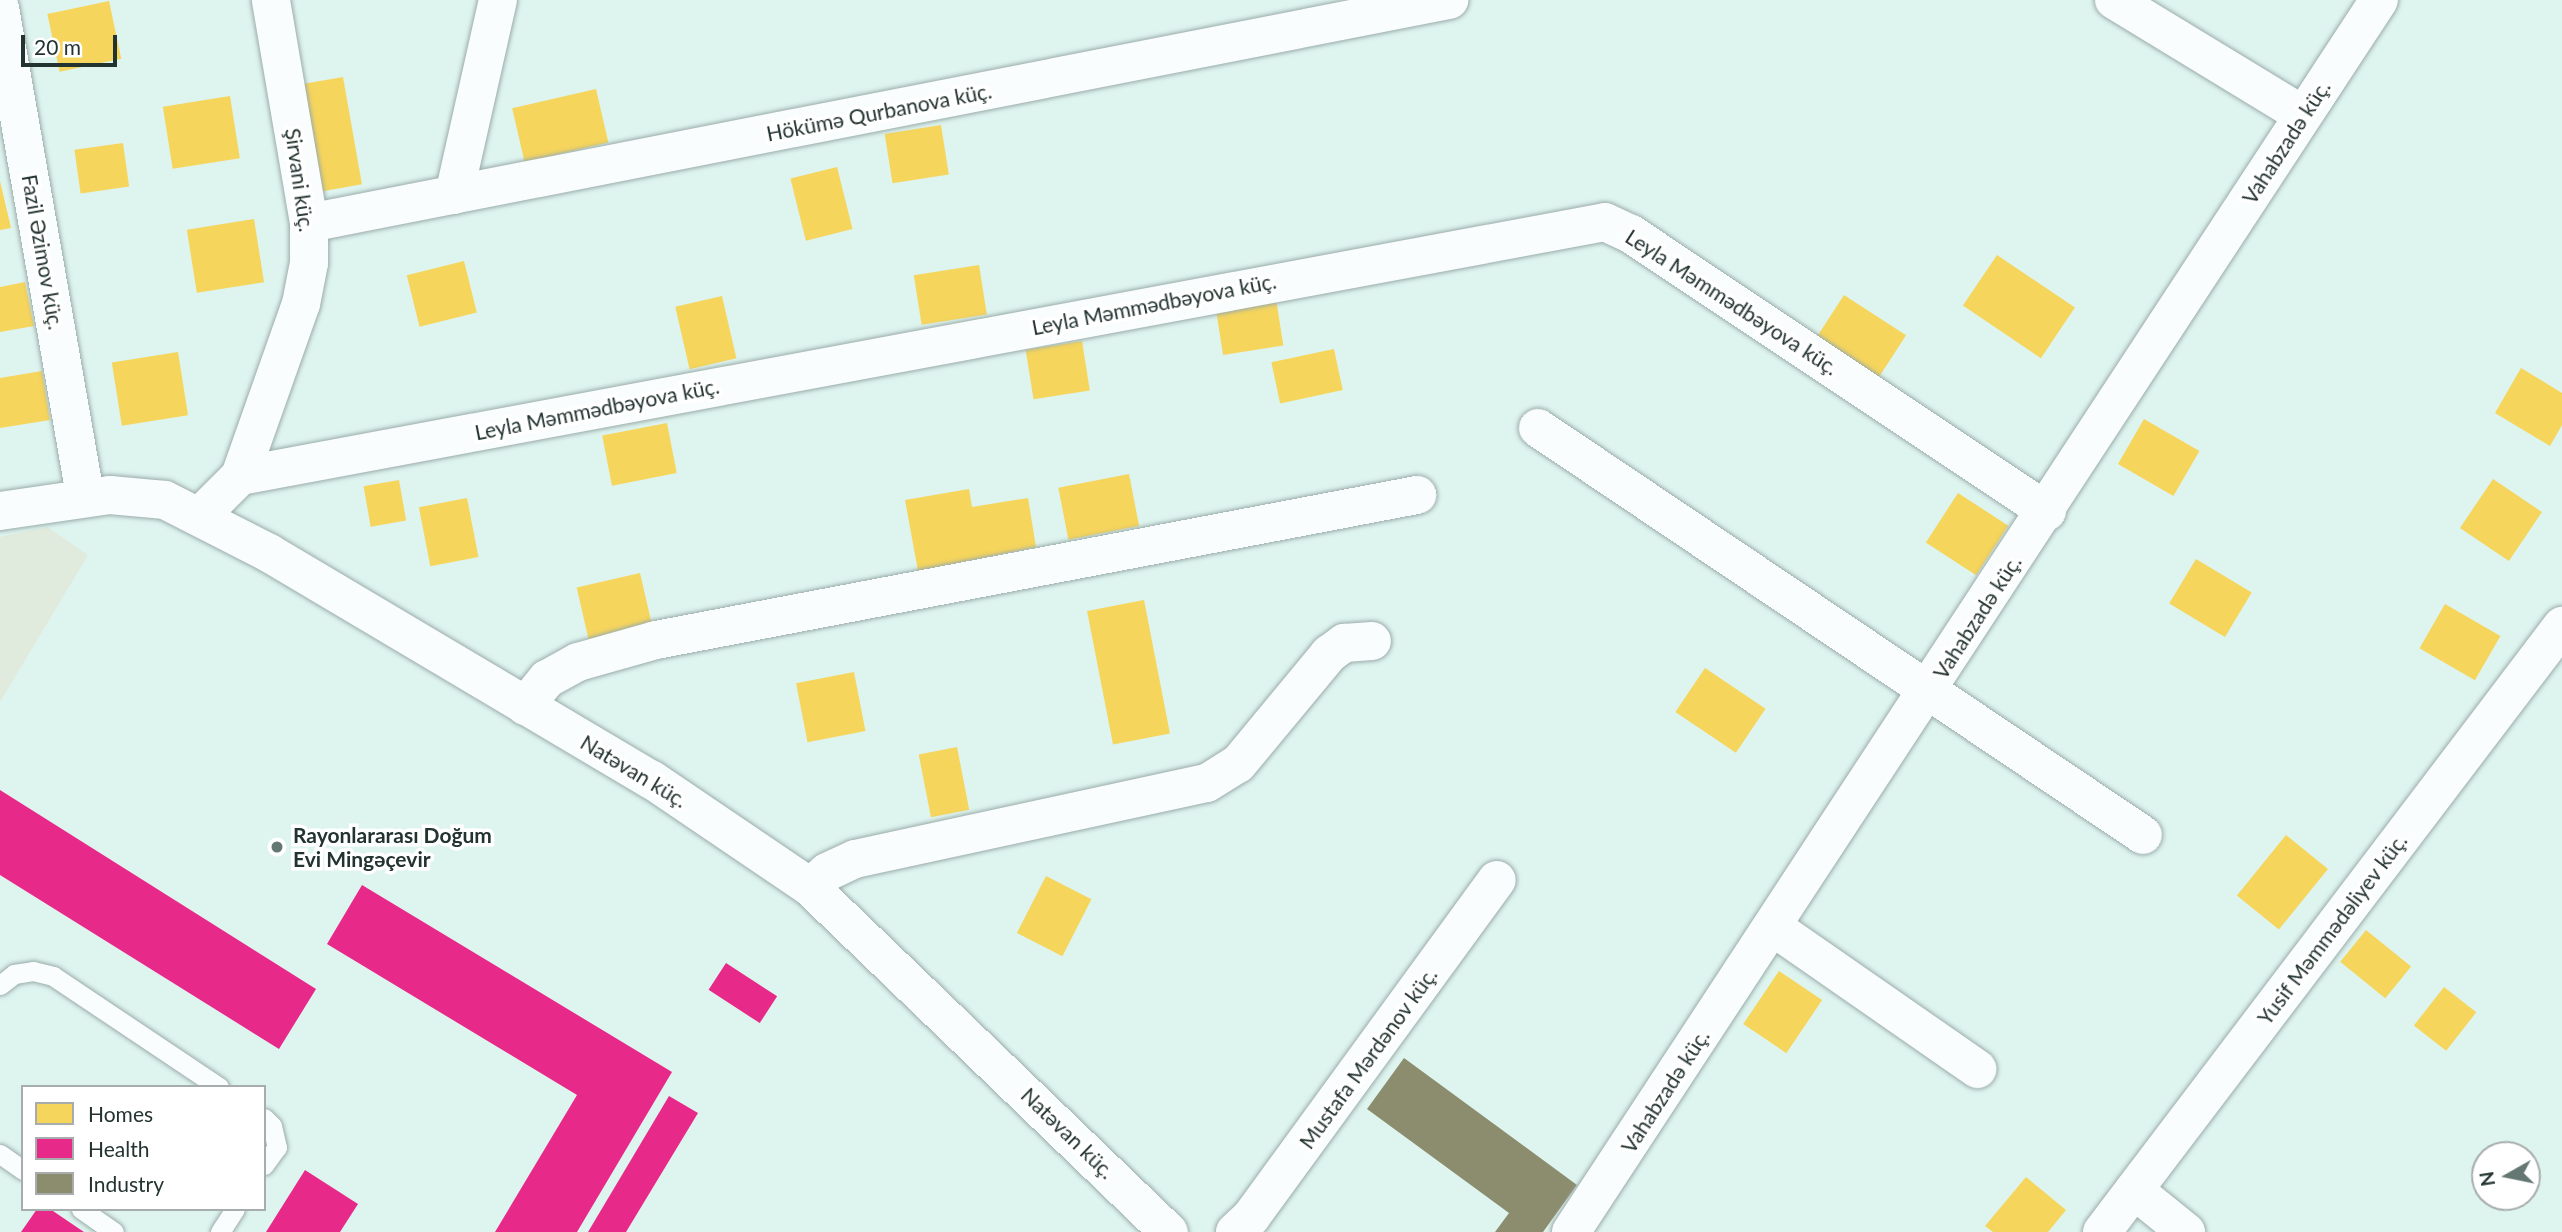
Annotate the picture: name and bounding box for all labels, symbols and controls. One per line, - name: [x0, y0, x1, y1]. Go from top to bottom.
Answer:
- scale bar: [24, 21, 121, 65]
- text: 20 m: [34, 34, 81, 59]
- street label: Vahabzadə küç.: [2237, 75, 2335, 209]
- street label: Hökümə Qurbanova küç.: [764, 78, 994, 146]
- street label: Şirvani küç.: [280, 126, 320, 234]
- street label: Fazil Əzimov küç.: [17, 172, 69, 332]
- street label: Leyla Məmmədbəyova küç.: [1621, 224, 1843, 380]
- street label: Leyla Məmmədbəyova küç.: [1030, 268, 1278, 340]
- street label: Leyla Məmmədbəyova küç.: [473, 373, 721, 445]
- street label: Vahabzadə küç.: [1928, 550, 2026, 684]
- street label: Natəvan küç.: [576, 729, 692, 813]
- place label: Rayonlararası Doğum Evi Mingəçevir: [293, 822, 492, 872]
- street label: Yusif Məmmədəliyev küç.: [2252, 828, 2412, 1030]
- marker: Rayonlararası Doğum Evi Mingəçevir: [267, 837, 287, 857]
- street label: Mustafa Mərdənov küç.: [1294, 962, 1442, 1154]
- street label: Vahabzadə küç.: [1616, 1024, 1714, 1158]
- street label: Natəvan küç.: [1016, 1082, 1120, 1184]
- legend: [21, 1085, 266, 1211]
- text: Homes: [88, 1101, 153, 1126]
- text: Health: [88, 1136, 149, 1161]
- north arrow: [2471, 1141, 2541, 1211]
- text: N: [2474, 1170, 2499, 1188]
- text: Industry: [88, 1171, 164, 1196]

